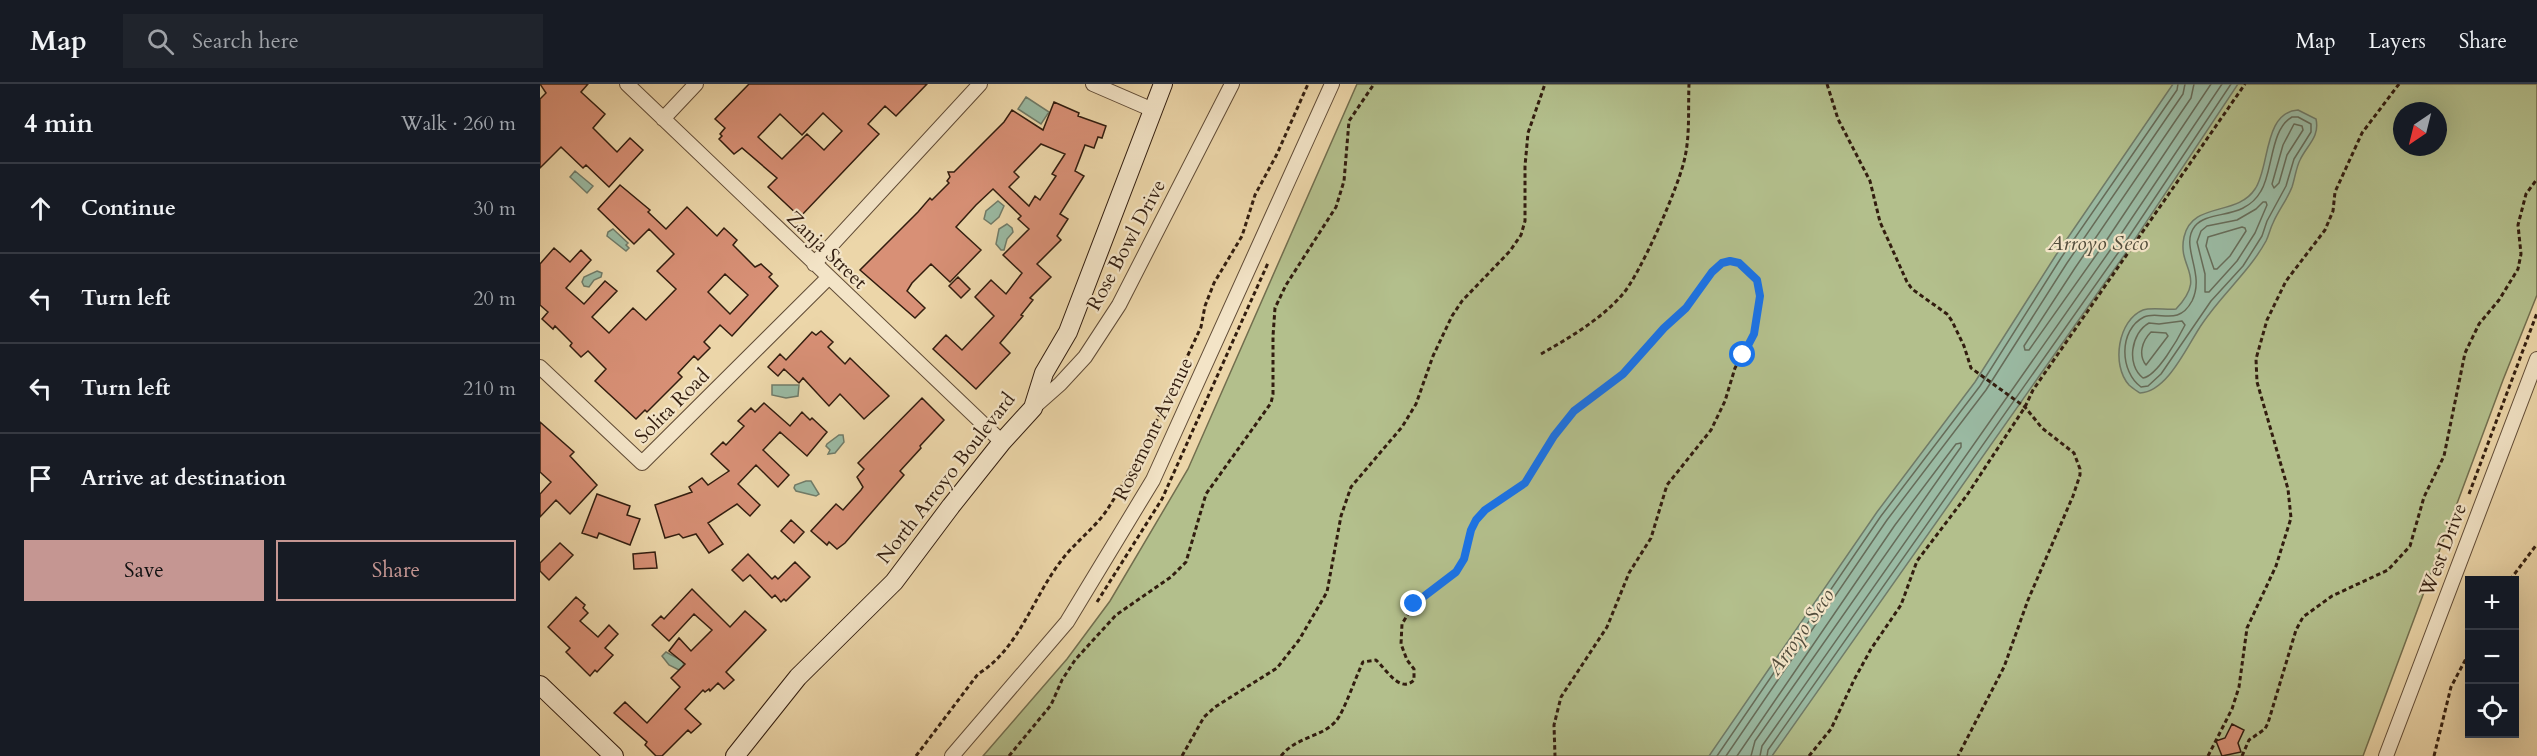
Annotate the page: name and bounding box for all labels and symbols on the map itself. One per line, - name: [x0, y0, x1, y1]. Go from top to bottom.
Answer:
- north arrow: [2393, 102, 2447, 156]
- street label: Rose Bowl Drive: [1080, 175, 1172, 315]
- street label: Zanja Street: [781, 205, 874, 296]
- water label: Arroyo Seco: [2047, 229, 2148, 258]
- route start: [1729, 341, 1755, 367]
- street label: Rosemont Avenue: [1107, 353, 1199, 505]
- street label: Solita Road: [629, 362, 716, 449]
- street label: North Arroyo Boulevard: [871, 386, 1022, 569]
- street label: West Drive: [2412, 499, 2473, 601]
- water label: Arroyo Seco: [1760, 582, 1842, 682]
- route end: [1400, 590, 1426, 616]

